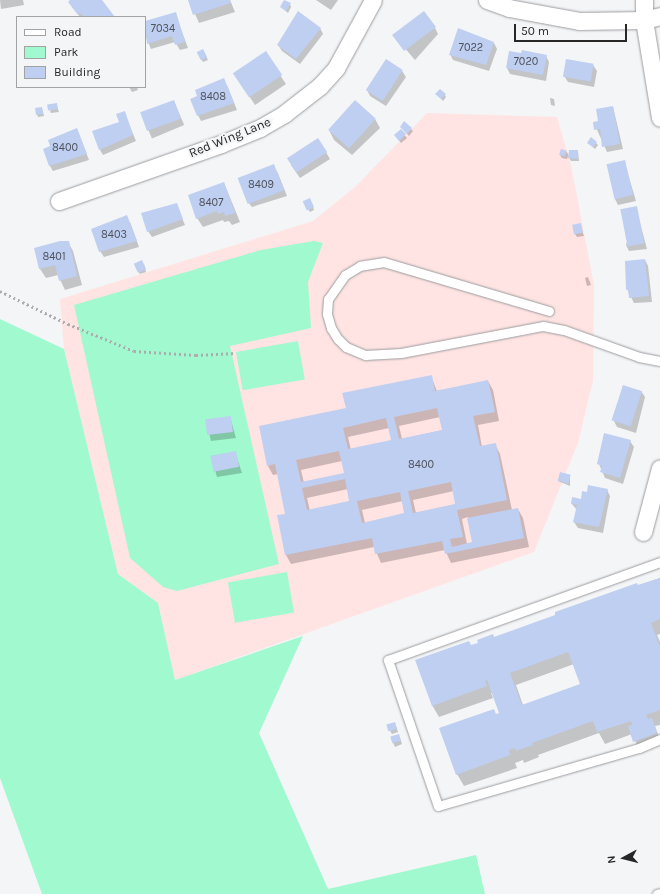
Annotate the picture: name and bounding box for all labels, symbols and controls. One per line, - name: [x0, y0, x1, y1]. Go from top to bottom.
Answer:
- legend: [16, 16, 146, 88]
- scale bar: [516, 16, 629, 42]
- house number: 7034: [151, 22, 175, 36]
- text: 50 m: [521, 24, 549, 38]
- text: Road: [54, 25, 82, 39]
- house number: 7022: [459, 41, 483, 55]
- text: Park: [54, 45, 78, 59]
- house number: 7020: [514, 55, 538, 69]
- text: Building: [54, 65, 100, 79]
- house number: 8408: [200, 90, 226, 104]
- street label: Red Wing Lane: [187, 114, 273, 162]
- house number: 8400: [52, 141, 78, 155]
- house number: 8409: [248, 178, 274, 192]
- house number: 8407: [199, 196, 223, 210]
- house number: 8403: [101, 228, 127, 242]
- house number: 8401: [42, 250, 66, 264]
- house number: 8400: [408, 458, 434, 472]
- north arrow: [604, 838, 644, 878]
- text: N: [605, 855, 619, 864]

